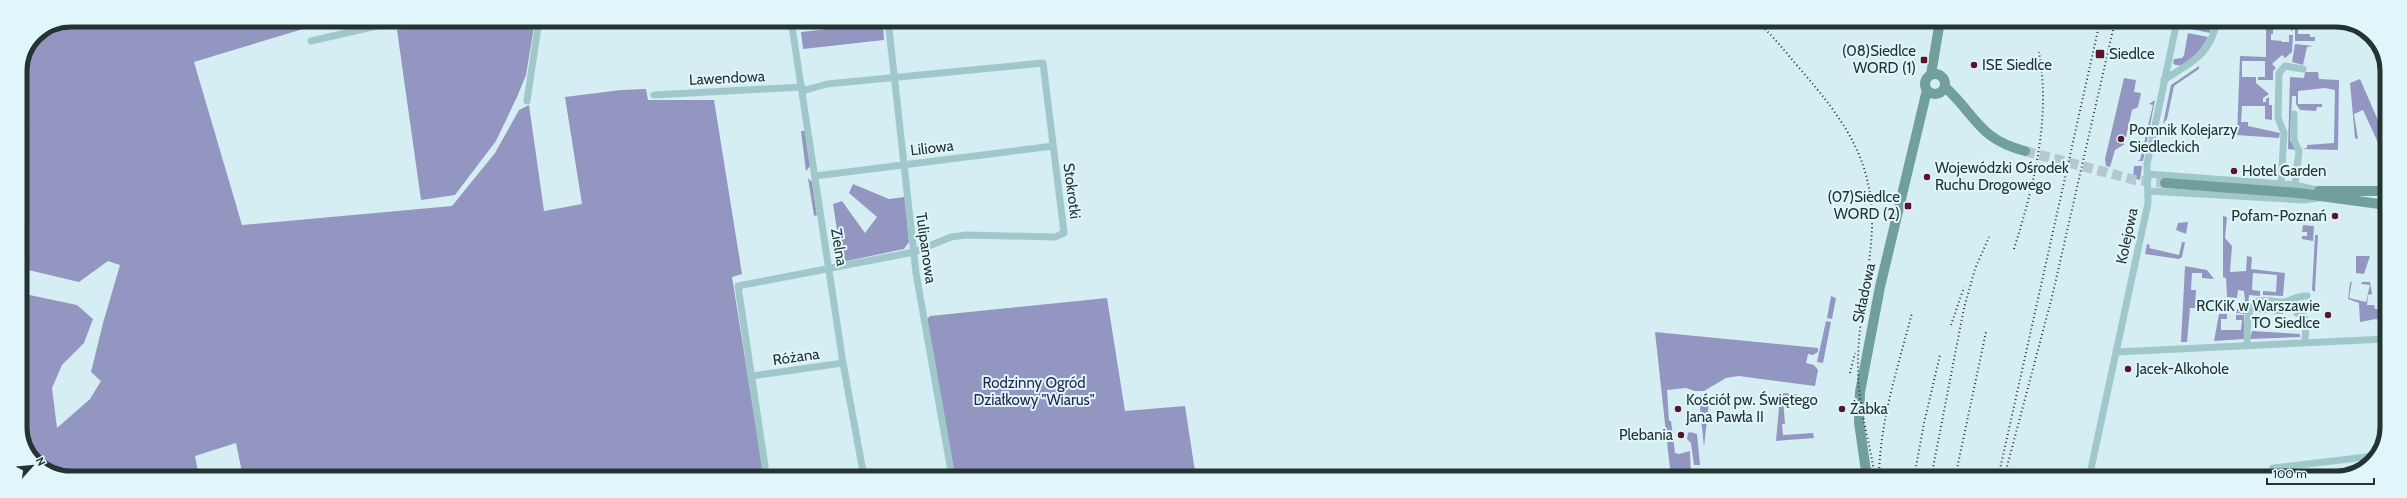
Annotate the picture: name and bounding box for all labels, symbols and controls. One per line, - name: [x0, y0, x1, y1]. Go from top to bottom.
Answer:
- place label: (08)Siedlce WORD (1): [1842, 42, 1916, 77]
- place label: Siedlce: [2109, 45, 2155, 63]
- marker: Siedlce: [2094, 48, 2106, 60]
- marker: (08)Siedlce WORD (1): [1919, 55, 1929, 65]
- place label: ISE Siedlce: [1982, 56, 2052, 74]
- marker: ISE Siedlce: [1969, 60, 1979, 70]
- street label: Lawendowa: [689, 67, 766, 89]
- place label: Pomnik Kolejarzy Siedleckich: [2129, 121, 2238, 156]
- marker: Pomnik Kolejarzy Siedleckich: [2116, 134, 2126, 144]
- street label: Liliowa: [909, 136, 956, 160]
- place label: Wojewódzki Ośrodek Ruchu Drogowego: [1935, 159, 2069, 194]
- street label: Stokrotki: [1060, 162, 1084, 220]
- place label: Hotel Garden: [2242, 162, 2326, 180]
- marker: Hotel Garden: [2229, 166, 2239, 176]
- marker: Wojewódzki Ośrodek Ruchu Drogowego: [1922, 172, 1932, 182]
- place label: (07)Siedlce WORD (2): [1827, 188, 1900, 223]
- marker: (07)Siedlce WORD (2): [1903, 201, 1913, 211]
- street label: Kolejowa: [2112, 206, 2142, 266]
- place label: Pofam-Poznań: [2231, 207, 2327, 225]
- street label: Tulipanowa: [912, 211, 940, 285]
- marker: Pofam-Poznań: [2330, 211, 2340, 221]
- street label: Zielna: [827, 227, 851, 268]
- street label: Składowa: [1849, 261, 1879, 325]
- place label: RCKiK w Warszawie TO Siedlce: [2196, 297, 2320, 332]
- marker: RCKiK w Warszawie TO Siedlce: [2323, 310, 2333, 320]
- street label: Różana: [772, 345, 821, 369]
- place label: Jacek-Alkohole: [2135, 360, 2229, 378]
- marker: Jacek-Alkohole: [2123, 364, 2133, 374]
- park label: Rodzinny Ogród Działkowy "Wiarus": [973, 374, 1095, 409]
- place label: Kościół pw. Świętego Jana Pawła II: [1685, 390, 1818, 426]
- place label: Żabka: [1850, 399, 1888, 418]
- marker: Kościół pw. Świętego Jana Pawła II: [1673, 404, 1683, 414]
- marker: Żabka: [1837, 404, 1847, 414]
- place label: Plebania: [1619, 426, 1674, 444]
- marker: Plebania: [1676, 430, 1686, 440]
- north arrow: [12, 446, 52, 486]
- text: N: [33, 455, 49, 468]
- scale bar: [2267, 460, 2374, 486]
- text: 100 m: [2273, 466, 2307, 481]

